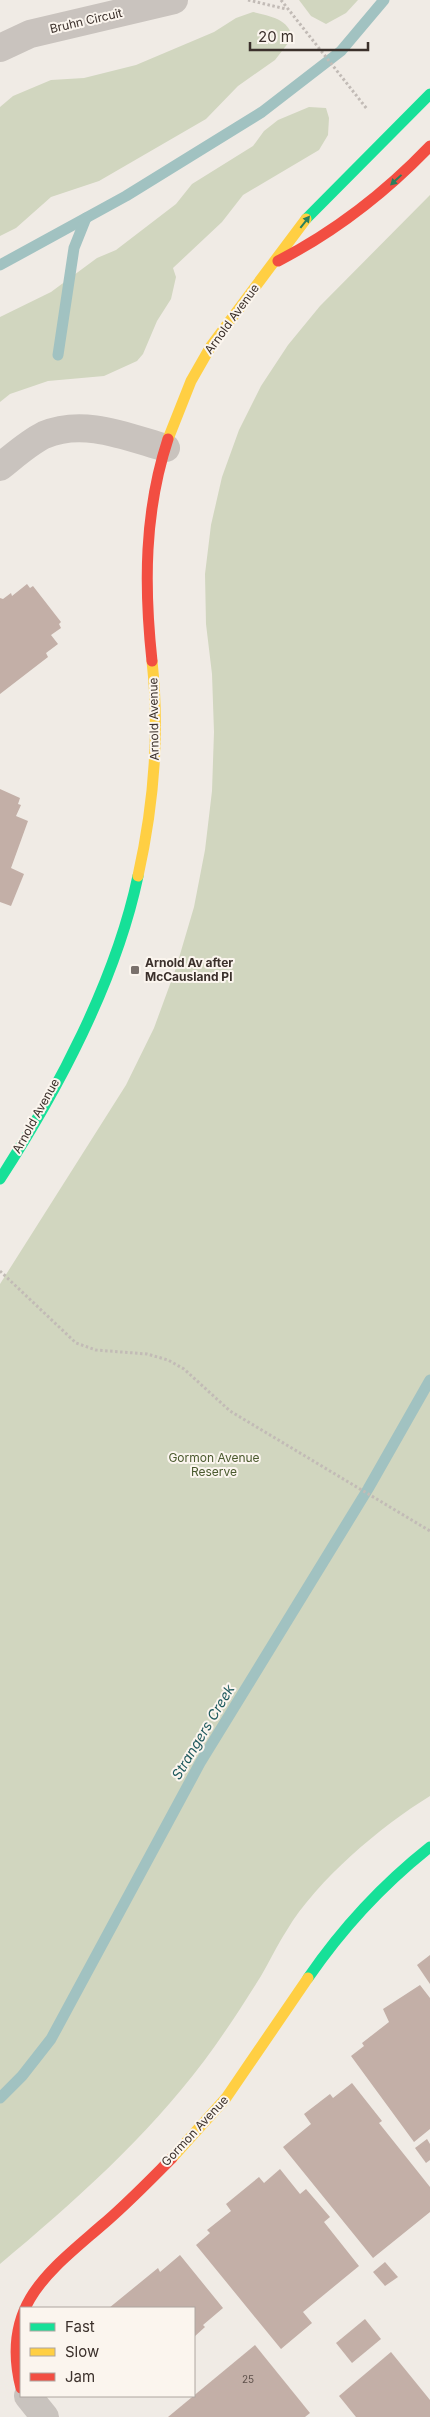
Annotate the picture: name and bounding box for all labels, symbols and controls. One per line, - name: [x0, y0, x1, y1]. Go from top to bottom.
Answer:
- street label: Bruhn Circuit: [48, 5, 124, 36]
- scale bar: [250, 20, 368, 52]
- text: 20 m: [258, 27, 294, 46]
- one-way arrow: [390, 174, 402, 186]
- one-way arrow: [299, 216, 310, 229]
- street label: Arnold Avenue: [201, 281, 262, 357]
- street label: Arnold Avenue: [145, 677, 162, 761]
- place label: Arnold Av after McCausland Pl: [145, 955, 233, 984]
- marker: Arnold Av after McCausland Pl: [129, 964, 141, 976]
- street label: Arnold Avenue: [9, 1076, 62, 1156]
- park label: Gormon Avenue Reserve: [168, 1450, 260, 1479]
- water label: Strangers Creek: [168, 1681, 238, 1782]
- street label: Gormon Avenue: [158, 2092, 231, 2169]
- legend: [20, 2307, 195, 2397]
- text: Fast: [65, 2317, 95, 2336]
- text: Slow: [65, 2342, 99, 2361]
- text: Jam: [65, 2367, 95, 2386]
- house number: 25: [242, 2373, 254, 2385]

